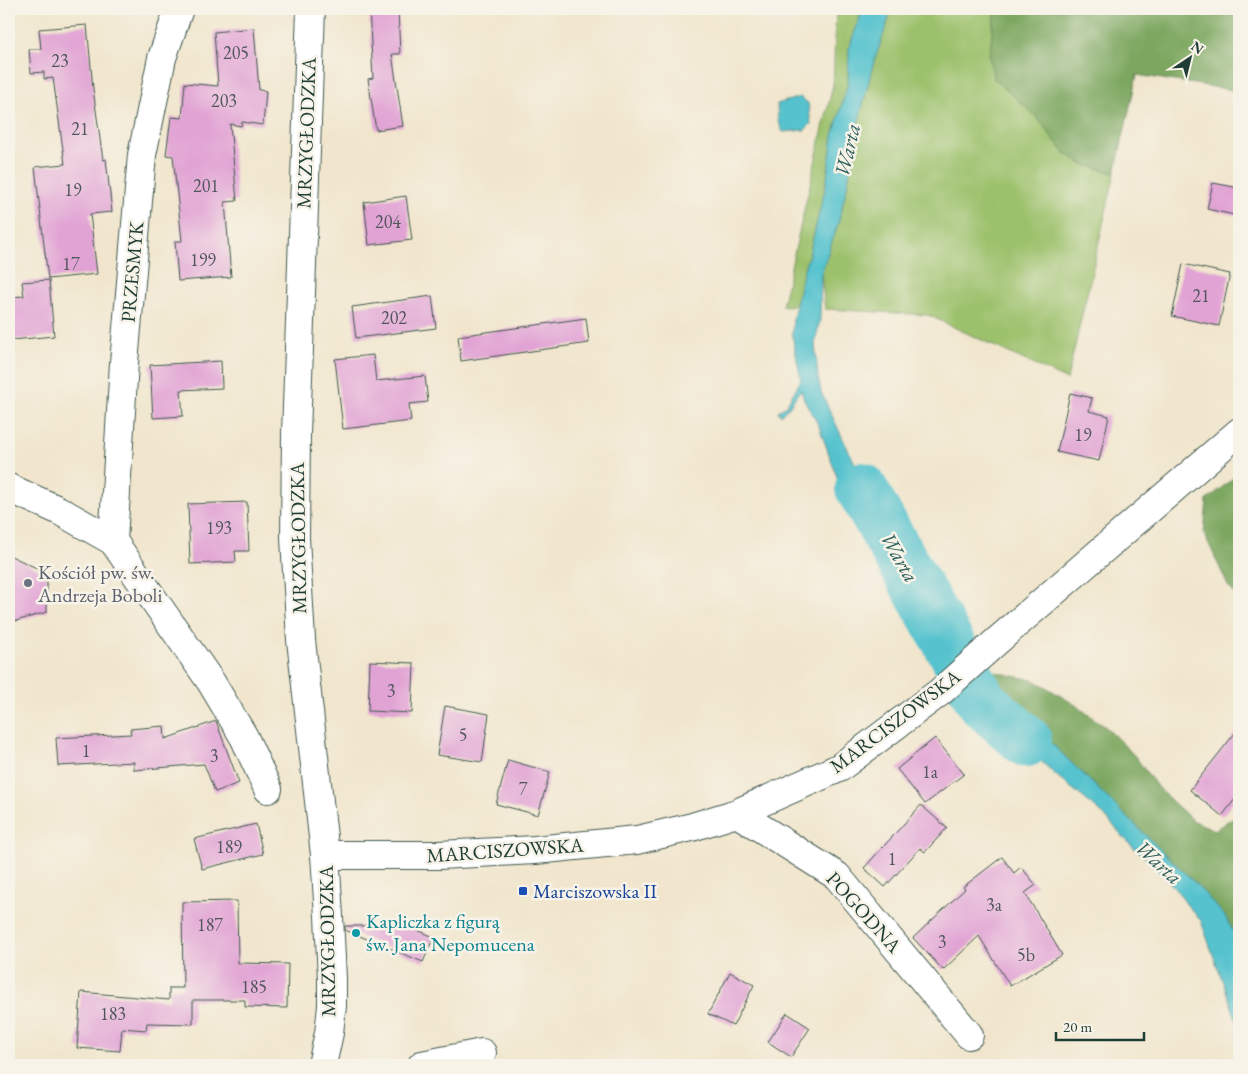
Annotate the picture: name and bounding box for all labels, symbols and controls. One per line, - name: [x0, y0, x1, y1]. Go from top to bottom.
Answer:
- north arrow: [1166, 32, 1216, 82]
- text: N: [1188, 37, 1208, 58]
- house number: 205: [223, 41, 249, 64]
- house number: 23: [51, 49, 69, 72]
- street label: MRZYGŁODZKA: [290, 57, 322, 209]
- house number: 203: [211, 89, 237, 112]
- house number: 21: [71, 117, 89, 140]
- water label: Warta: [828, 121, 866, 179]
- house number: 201: [193, 174, 219, 197]
- house number: 19: [64, 178, 82, 201]
- house number: 204: [375, 210, 401, 233]
- street label: PRZESMYK: [115, 220, 149, 324]
- house number: 199: [190, 248, 216, 271]
- house number: 17: [62, 252, 80, 275]
- house number: 21: [1192, 284, 1210, 307]
- house number: 202: [381, 306, 407, 329]
- house number: 19: [1074, 423, 1092, 446]
- street label: MRZYGŁODZKA: [284, 462, 312, 614]
- house number: 193: [206, 516, 232, 539]
- water label: Warta: [875, 527, 925, 587]
- place label: Kościół pw. św. Andrzeja Boboli: [37, 559, 162, 608]
- marker: Kościół pw. św. Andrzeja Boboli: [22, 577, 34, 589]
- street label: MARCISZOWSKA: [824, 663, 966, 779]
- house number: 3: [387, 679, 395, 702]
- house number: 5: [459, 723, 467, 746]
- house number: 1: [82, 739, 90, 762]
- house number: 3: [210, 744, 218, 767]
- house number: 1a: [922, 760, 939, 783]
- house number: 7: [519, 777, 528, 800]
- street label: MARCISZOWSKA: [426, 832, 585, 868]
- water label: Warta: [1130, 834, 1188, 890]
- house number: 189: [216, 835, 242, 858]
- house number: 1: [888, 847, 896, 870]
- street label: MRZYGŁODZKA: [313, 865, 341, 1017]
- street label: POGODNA: [821, 866, 908, 958]
- place label: Marciszowska II: [533, 878, 657, 904]
- marker: Marciszowska II: [517, 885, 529, 897]
- house number: 3a: [986, 893, 1003, 916]
- place label: Kapliczka z figurą św. Jana Nepomucena: [366, 908, 535, 957]
- house number: 187: [197, 913, 223, 936]
- marker: Kapliczka z figurą św. Jana Nepomucena: [350, 927, 362, 939]
- house number: 3: [938, 930, 946, 953]
- house number: 5b: [1017, 943, 1035, 966]
- house number: 185: [241, 975, 267, 998]
- house number: 183: [100, 1002, 126, 1025]
- scale bar: [1056, 1009, 1143, 1041]
- text: 20 m: [1063, 1017, 1092, 1036]

